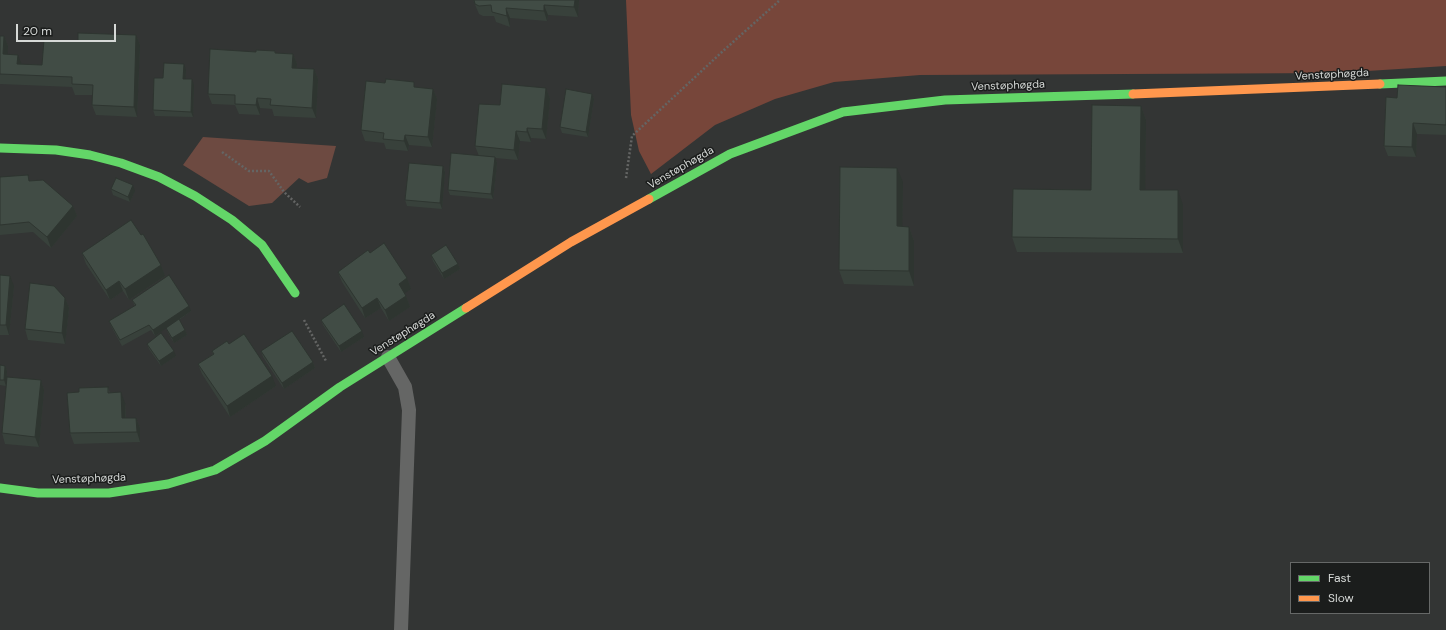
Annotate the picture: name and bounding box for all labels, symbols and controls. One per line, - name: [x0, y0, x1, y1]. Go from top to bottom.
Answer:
- scale bar: [18, 16, 118, 42]
- text: 20 m: [23, 23, 52, 39]
- street label: Venstøphøgda: [1295, 66, 1369, 84]
- street label: Venstøphøgda: [971, 78, 1045, 94]
- street label: Venstøphøgda: [646, 144, 716, 192]
- street label: Venstøphøgda: [368, 309, 438, 359]
- street label: Venstøphøgda: [52, 471, 126, 487]
- legend: [1290, 562, 1430, 614]
- text: Fast: [1328, 570, 1351, 586]
- text: Slow: [1328, 590, 1354, 606]

